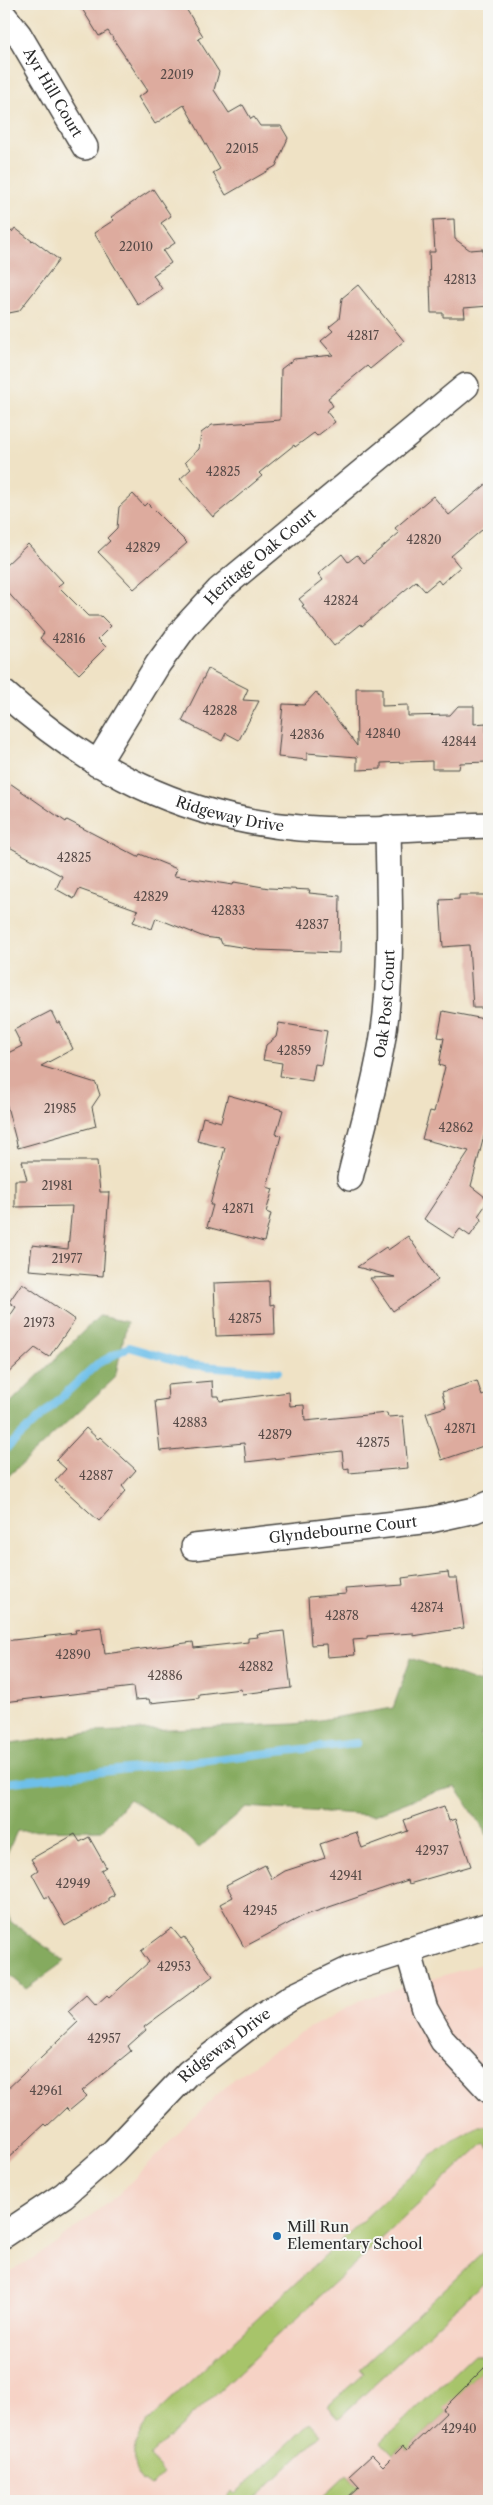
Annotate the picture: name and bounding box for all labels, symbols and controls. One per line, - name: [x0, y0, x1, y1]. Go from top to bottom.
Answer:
- street label: Ayr Hill Court: [19, 43, 87, 141]
- house number: 22019: [160, 67, 194, 82]
- house number: 22015: [226, 141, 258, 156]
- house number: 22010: [119, 239, 153, 254]
- house number: 42813: [444, 272, 476, 287]
- house number: 42817: [347, 328, 379, 343]
- house number: 42825: [206, 464, 240, 479]
- street label: Heritage Oak Court: [200, 504, 320, 609]
- house number: 42820: [406, 532, 442, 547]
- house number: 42829: [126, 540, 160, 555]
- house number: 42824: [324, 593, 358, 608]
- house number: 42816: [52, 631, 86, 646]
- house number: 42828: [203, 703, 237, 718]
- house number: 42840: [365, 726, 401, 741]
- house number: 42836: [290, 727, 324, 742]
- house number: 42844: [442, 734, 476, 749]
- street label: Ridgeway Drive: [173, 792, 285, 835]
- house number: 42825: [57, 850, 91, 865]
- house number: 42829: [134, 889, 168, 904]
- house number: 42833: [211, 903, 245, 918]
- house number: 42837: [295, 917, 329, 932]
- street label: Oak Post Court: [369, 949, 398, 1060]
- house number: 42859: [277, 1043, 311, 1058]
- house number: 21985: [44, 1101, 76, 1116]
- house number: 42862: [439, 1120, 474, 1135]
- house number: 21981: [41, 1178, 73, 1193]
- house number: 42871: [222, 1201, 254, 1216]
- house number: 21977: [52, 1251, 82, 1266]
- house number: 42875: [228, 1311, 262, 1326]
- house number: 21973: [23, 1315, 55, 1330]
- house number: 42883: [173, 1415, 207, 1430]
- house number: 42871: [444, 1421, 476, 1436]
- house number: 42879: [258, 1427, 292, 1442]
- house number: 42875: [356, 1435, 390, 1450]
- house number: 42887: [79, 1468, 113, 1483]
- street label: Glyndebourne Court: [268, 1511, 419, 1547]
- house number: 42874: [410, 1600, 444, 1615]
- house number: 42878: [325, 1608, 359, 1623]
- house number: 42890: [55, 1647, 91, 1662]
- house number: 42882: [239, 1659, 274, 1674]
- house number: 42886: [147, 1668, 183, 1683]
- house number: 42937: [415, 1843, 449, 1858]
- house number: 42941: [330, 1868, 362, 1883]
- house number: 42949: [56, 1876, 90, 1891]
- house number: 42945: [243, 1903, 277, 1918]
- house number: 42953: [157, 1959, 191, 1974]
- street label: Ridgeway Drive: [174, 2003, 274, 2086]
- house number: 42957: [87, 2031, 121, 2046]
- house number: 42961: [30, 2083, 62, 2098]
- place label: Mill Run Elementary School: [287, 2217, 423, 2253]
- marker: Mill Run Elementary School: [271, 2230, 283, 2242]
- house number: 42940: [441, 2421, 477, 2436]

